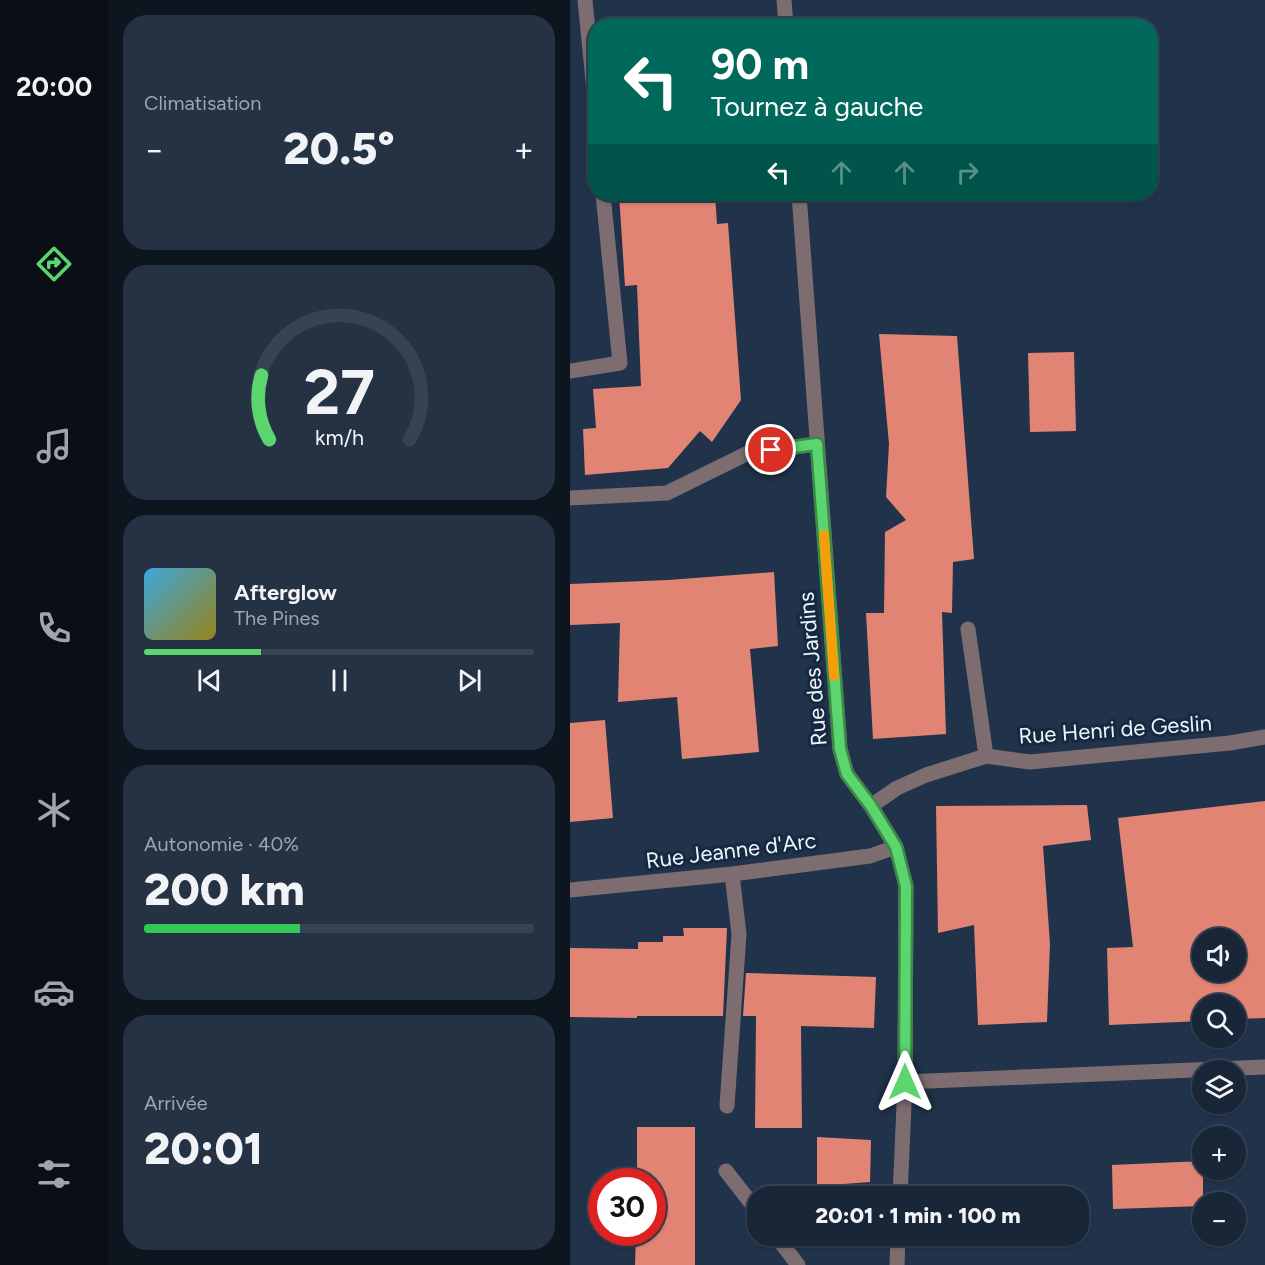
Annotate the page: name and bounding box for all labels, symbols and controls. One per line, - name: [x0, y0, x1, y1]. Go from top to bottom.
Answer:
- text: 90 m: [711, 39, 809, 90]
- icon: left: [612, 42, 690, 120]
- text: 20:00: [16, 70, 92, 103]
- text: Tournez à gauche: [711, 90, 923, 123]
- text: Climatisation: [144, 91, 261, 115]
- text: 20.5°: [283, 121, 395, 175]
- text: −: [144, 130, 165, 169]
- text: +: [513, 130, 534, 169]
- icon: left: [762, 156, 795, 189]
- icon: ahead: [825, 156, 858, 189]
- icon: ahead: [888, 156, 921, 189]
- icon: right: [951, 156, 984, 189]
- icon: directions: [33, 243, 75, 285]
- text: 27: [304, 355, 374, 430]
- pin: [745, 424, 796, 475]
- icon: music: [33, 425, 75, 467]
- text: km/h: [315, 425, 363, 450]
- icon: arrive: [754, 433, 787, 466]
- text: Afterglow: [234, 579, 337, 606]
- street label: Rue des Jardins: [792, 591, 833, 747]
- text: The Pines: [234, 606, 320, 630]
- icon: phone: [33, 607, 75, 649]
- icon: previous: [193, 664, 226, 697]
- icon: pause: [323, 664, 356, 697]
- icon: next: [453, 664, 486, 697]
- street label: Rue Henri de Geslin: [1017, 709, 1213, 750]
- icon: climate: [33, 789, 75, 831]
- street label: Rue Jeanne d'Arc: [644, 827, 818, 874]
- text: Autonomie · 40%: [144, 832, 299, 856]
- text: 200 km: [144, 862, 305, 916]
- map controls: [1192, 928, 1246, 1246]
- button: sound: [1192, 928, 1246, 982]
- icon: car: [33, 971, 75, 1013]
- button: search: [1192, 994, 1246, 1048]
- position arrow: [873, 1050, 937, 1114]
- button: layers: [1192, 1060, 1246, 1114]
- text: Arrivée: [144, 1091, 208, 1115]
- text: 20:01: [144, 1121, 263, 1175]
- button: +: [1192, 1126, 1246, 1180]
- icon: filters: [33, 1153, 75, 1195]
- speed limit sign: 30: [588, 1168, 666, 1246]
- button: −: [1192, 1192, 1246, 1246]
- text: 20:01 · 1 min · 100 m: [815, 1202, 1021, 1229]

